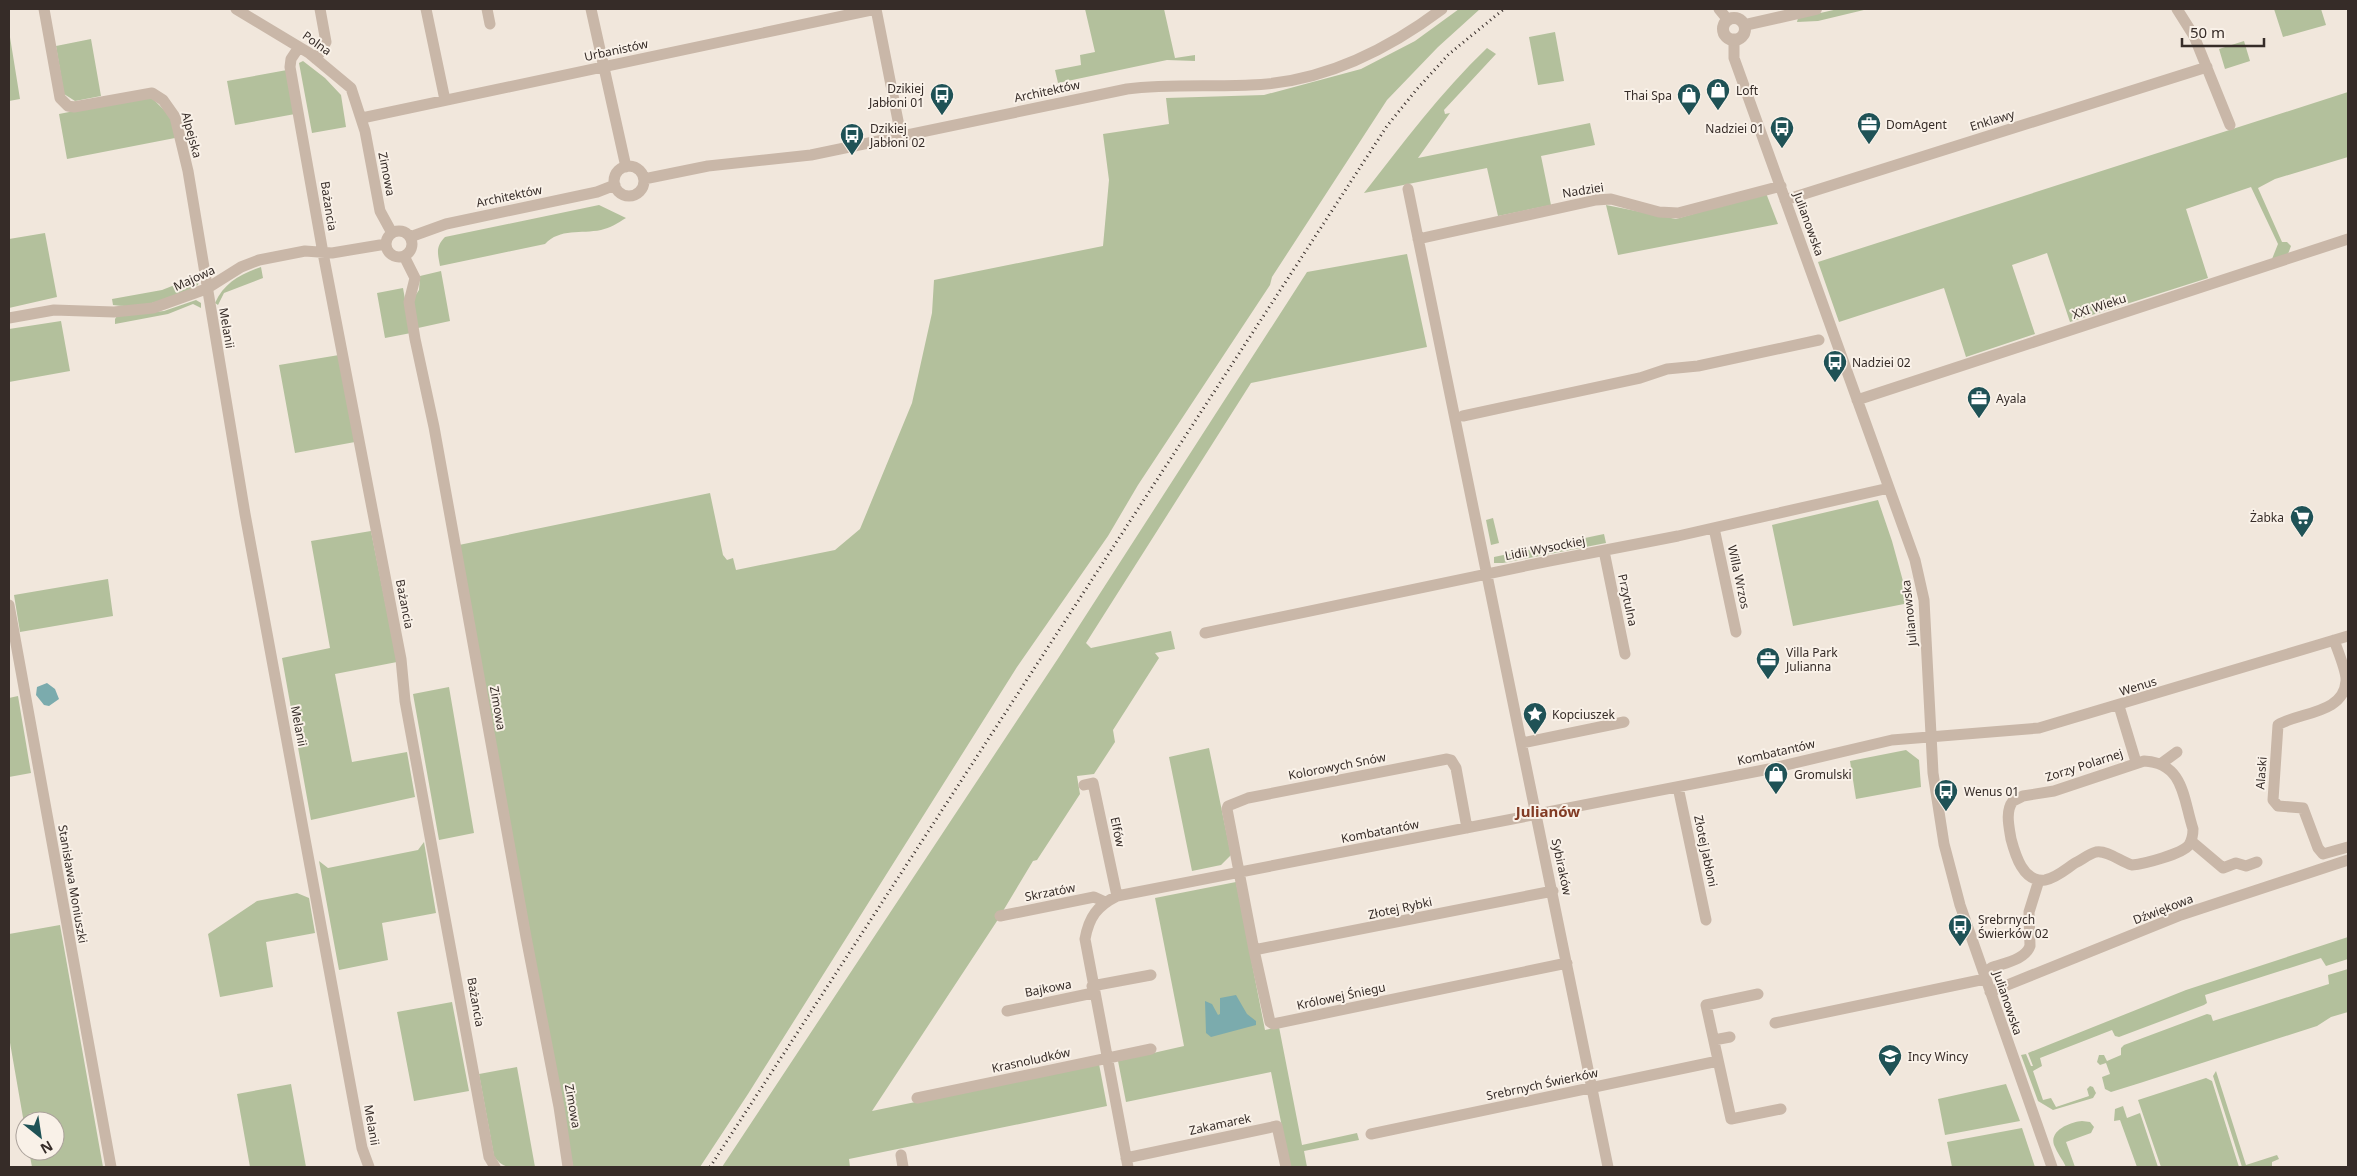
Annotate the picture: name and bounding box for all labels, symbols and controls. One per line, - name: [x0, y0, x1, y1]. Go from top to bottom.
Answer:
- scale bar: [2182, 15, 2264, 47]
- text: 50 m: [2190, 22, 2225, 42]
- street label: Polna: [299, 27, 335, 59]
- street label: Urbanistów: [582, 35, 650, 65]
- street label: Architektów: [1012, 76, 1082, 106]
- shop icon: Loft: [1705, 77, 1731, 111]
- place label: Dzikiej Jabłoni 01: [868, 80, 924, 111]
- bus stop icon: Dzikiej Jabłoni 01: [929, 82, 955, 116]
- shop icon: Thai Spa: [1676, 82, 1702, 116]
- place label: Loft: [1736, 82, 1759, 99]
- place label: Thai Spa: [1624, 87, 1672, 104]
- street label: Enklawy: [1968, 105, 2017, 135]
- street label: Alpejska: [178, 110, 206, 160]
- office icon: DomAgent: [1856, 111, 1882, 145]
- bus stop icon: Nadziei 01: [1769, 115, 1795, 149]
- place label: DomAgent: [1886, 116, 1947, 133]
- place label: Dzikiej Jabłoni 02: [869, 120, 925, 151]
- place label: Nadziei 01: [1705, 120, 1764, 137]
- bus stop icon: Dzikiej Jabłoni 02: [839, 122, 865, 156]
- street label: Zimowa: [374, 151, 400, 197]
- street label: Nadziei: [1561, 178, 1605, 202]
- street label: Bażancia: [317, 180, 341, 232]
- street label: Architektów: [474, 181, 544, 211]
- street label: Julianowska: [1789, 189, 1828, 258]
- street label: Majowa: [171, 261, 217, 295]
- street label: XXI Wieku: [2070, 289, 2128, 323]
- street label: Melanii: [215, 306, 239, 350]
- bus stop icon: Nadziei 02: [1822, 349, 1848, 383]
- place label: Nadziei 02: [1852, 354, 1911, 371]
- office icon: Ayala: [1966, 385, 1992, 419]
- place label: Ayala: [1996, 390, 2026, 407]
- supermarket icon: Żabka: [2289, 504, 2315, 538]
- place label: Żabka: [2250, 509, 2284, 526]
- street label: Lidii Wysockiej: [1503, 532, 1587, 564]
- street label: Willa Wrzos: [1724, 543, 1754, 611]
- street label: Przytulna: [1614, 572, 1642, 628]
- street label: Bażancia: [392, 578, 418, 630]
- street label: Julianowska: [1897, 579, 1921, 648]
- place label: Villa Park Julianna: [1785, 644, 1838, 675]
- office icon: Villa Park Julianna: [1755, 646, 1781, 680]
- street label: Wenus: [2117, 672, 2159, 700]
- street label: Zimowa: [486, 685, 510, 731]
- place icon: Kopciuszek: [1522, 701, 1548, 735]
- street label: Melanii: [287, 704, 311, 748]
- place label: Kopciuszek: [1552, 706, 1615, 723]
- street label: Kombatantów: [1735, 735, 1817, 769]
- street label: Zorzy Polarnej: [2043, 744, 2125, 786]
- street label: Kolorowych Snów: [1287, 748, 1388, 784]
- street label: Alaski: [2251, 756, 2271, 790]
- shop icon: Gromulski: [1763, 761, 1789, 795]
- place label: Gromulski: [1794, 766, 1852, 783]
- bus stop icon: Wenus 01: [1933, 778, 1959, 812]
- place label: Wenus 01: [1964, 783, 2019, 800]
- district label: Julianów: [1514, 801, 1580, 821]
- street label: Złotej Jabłoni: [1690, 814, 1722, 888]
- street label: Elfów: [1107, 815, 1130, 849]
- street label: Kombatantów: [1339, 815, 1421, 847]
- street label: Stanisława Moniuszki: [54, 823, 92, 945]
- street label: Sybiraków: [1548, 837, 1576, 897]
- street label: Skrzatów: [1023, 879, 1077, 905]
- street label: Dźwiękowa: [2130, 890, 2196, 928]
- street label: Złotej Rybki: [1366, 893, 1434, 923]
- place label: Srebrnych Świerków 02: [1978, 911, 2049, 942]
- bus stop icon: Srebrnych Świerków 02: [1947, 913, 1973, 947]
- street label: Julianowska: [1989, 968, 2027, 1037]
- street label: Bajkowa: [1023, 975, 1073, 1001]
- street label: Bażancia: [463, 976, 489, 1028]
- street label: Królowej Śniegu: [1295, 978, 1387, 1014]
- street label: Krasnoludków: [990, 1043, 1072, 1077]
- school or university icon: Incy Wincy: [1877, 1043, 1903, 1077]
- place label: Incy Wincy: [1908, 1048, 1969, 1065]
- street label: Srebrnych Świerków: [1485, 1064, 1600, 1104]
- street label: Zimowa: [561, 1083, 585, 1129]
- street label: Melanii: [360, 1103, 384, 1147]
- street label: Zakamarek: [1188, 1109, 1253, 1139]
- north arrow: [15, 1111, 65, 1161]
- text: N: [37, 1137, 56, 1159]

